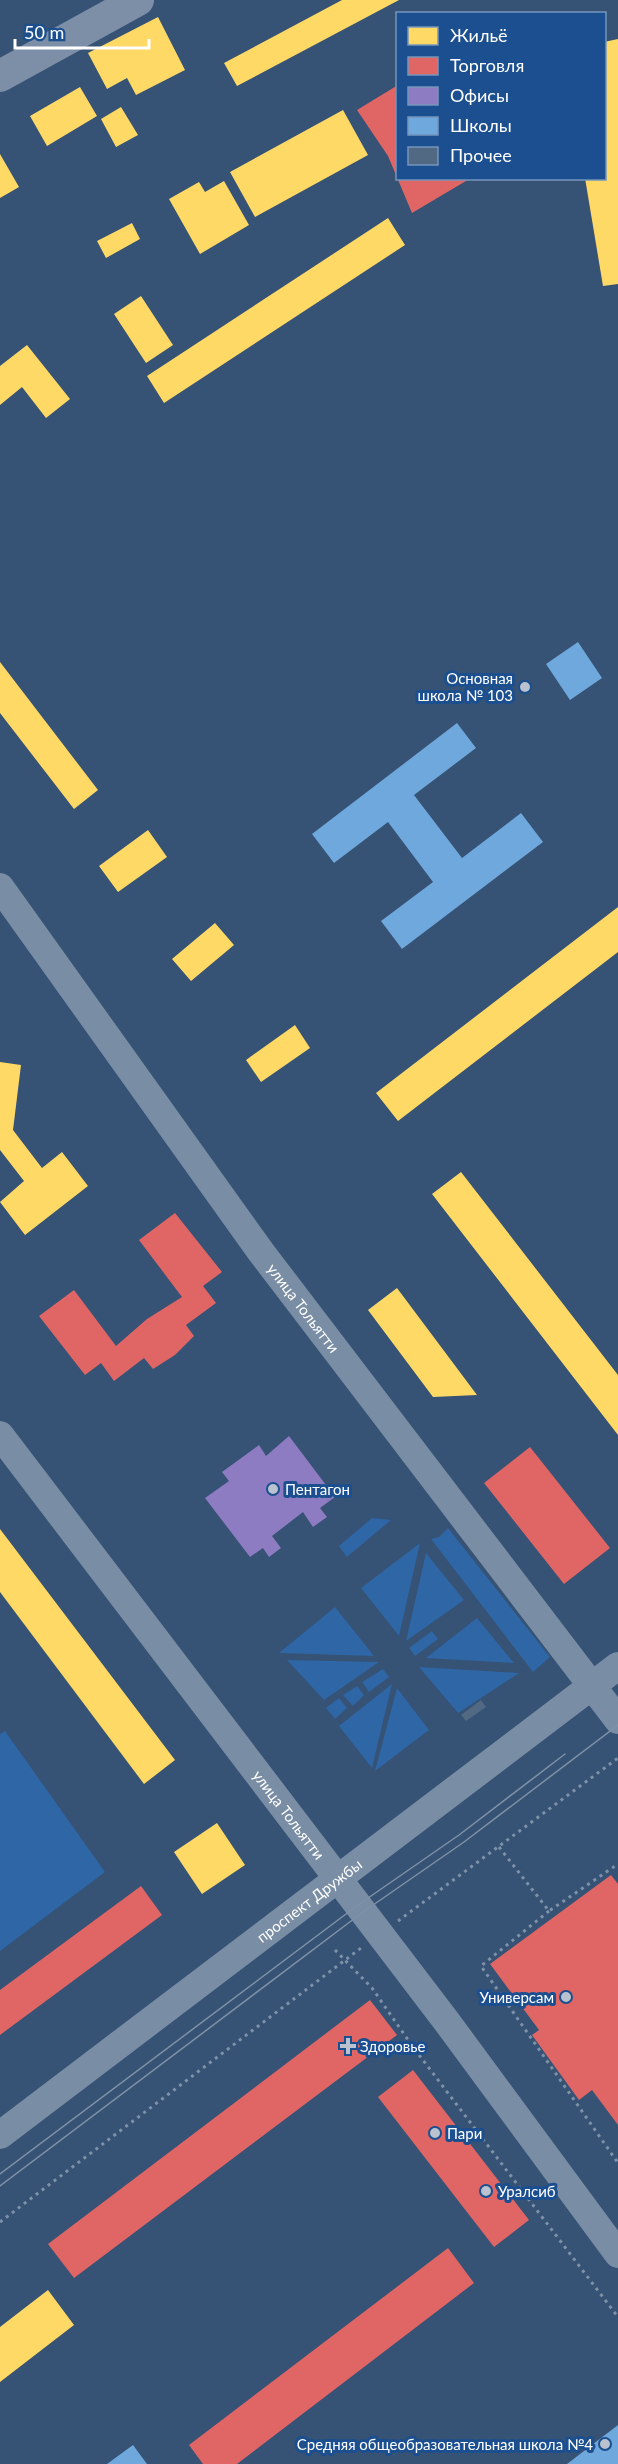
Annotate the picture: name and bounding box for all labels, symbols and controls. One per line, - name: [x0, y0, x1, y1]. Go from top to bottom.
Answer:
- scale bar: [15, 12, 148, 50]
- legend: [396, 12, 606, 180]
- text: 50 m: [24, 21, 64, 43]
- text: Жильё: [450, 24, 508, 46]
- text: Торговля: [450, 54, 524, 76]
- text: Офисы: [450, 84, 509, 106]
- text: Школы: [450, 114, 512, 136]
- text: Прочее: [450, 144, 512, 166]
- place label: Основная школа № 103: [418, 669, 513, 704]
- marker: Основная школа № 103: [518, 680, 532, 694]
- street label: улица Тольятти: [264, 1260, 343, 1356]
- place label: Пентагон: [285, 1480, 350, 1498]
- marker: Пентагон: [266, 1482, 280, 1496]
- street label: улица Тольятти: [249, 1766, 329, 1863]
- street label: проспект Дружбы: [253, 1855, 365, 1946]
- place label: Универсам: [480, 1988, 554, 2006]
- marker: Универсам: [559, 1990, 573, 2004]
- place label: Здоровье: [360, 2037, 425, 2055]
- marker: Здоровье: [341, 2039, 355, 2053]
- place label: Пари: [447, 2124, 482, 2142]
- marker: Пари: [428, 2126, 442, 2140]
- place label: Уралсиб: [498, 2182, 556, 2200]
- marker: Уралсиб: [479, 2184, 493, 2198]
- place label: Средняя общеобразовательная школа №4: [297, 2435, 593, 2453]
- marker: Средняя общеобразовательная школа №4: [598, 2437, 612, 2451]

